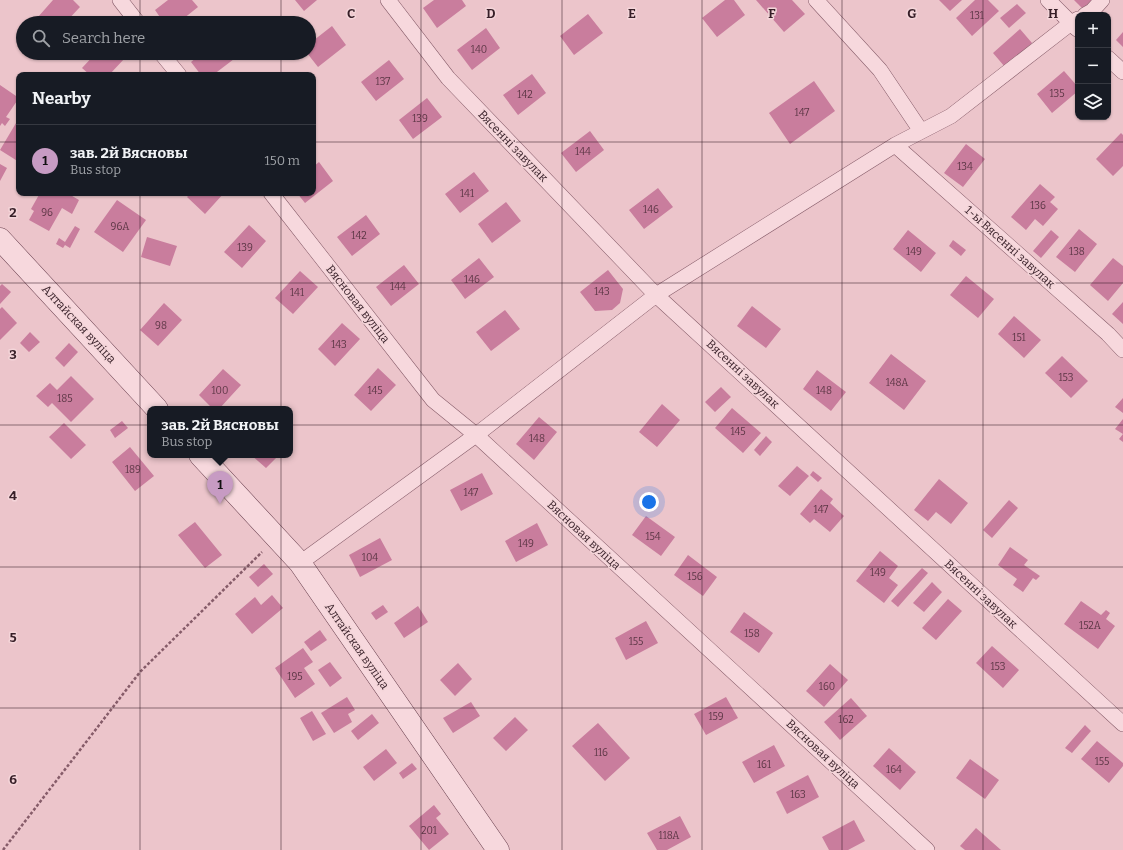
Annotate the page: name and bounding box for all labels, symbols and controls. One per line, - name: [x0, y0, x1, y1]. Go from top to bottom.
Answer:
- text: C: [347, 6, 355, 21]
- text: D: [486, 6, 496, 21]
- text: E: [628, 6, 636, 21]
- text: F: [768, 6, 776, 21]
- text: G: [907, 6, 917, 21]
- text: H: [1048, 6, 1058, 21]
- house number: 131: [970, 10, 984, 22]
- map controls: [1075, 12, 1111, 120]
- button: +: [1075, 12, 1111, 48]
- search box: [16, 16, 316, 60]
- icon: search: [30, 27, 52, 49]
- text: Search here: [62, 29, 145, 47]
- house number: 140: [471, 44, 487, 56]
- button: −: [1075, 48, 1111, 84]
- house number: 137: [376, 76, 390, 88]
- button: layers: [1075, 84, 1111, 120]
- text: Nearby: [32, 88, 91, 109]
- house number: 135: [1049, 88, 1065, 100]
- house number: 142: [517, 89, 533, 101]
- street label: Вясенні завулак: [475, 107, 551, 185]
- house number: 147: [795, 107, 809, 119]
- house number: 139: [412, 113, 428, 125]
- text: зав. 2й Вясновы: [70, 144, 187, 162]
- house number: 144: [575, 146, 591, 158]
- text: 1: [42, 153, 48, 168]
- text: 150 m: [264, 153, 300, 168]
- house number: 134: [957, 161, 973, 173]
- text: Bus stop: [70, 162, 121, 177]
- house number: 141: [460, 188, 474, 200]
- house number: 136: [1030, 200, 1046, 212]
- street label: 1-ы Вясенні завулак: [962, 203, 1058, 291]
- house number: 146: [643, 204, 659, 216]
- text: 2: [9, 205, 17, 220]
- house number: 96: [41, 207, 53, 219]
- house number: 96А: [111, 221, 130, 233]
- house number: 142: [351, 230, 367, 242]
- house number: 139: [237, 242, 253, 254]
- house number: 149: [906, 246, 922, 258]
- house number: 138: [1069, 246, 1085, 258]
- street label: Вясновая вуліца: [323, 262, 393, 346]
- house number: 146: [464, 274, 480, 286]
- house number: 144: [390, 281, 406, 293]
- street label: Алтайская вуліца: [39, 282, 119, 366]
- house number: 143: [594, 286, 610, 298]
- house number: 141: [290, 287, 304, 299]
- house number: 98: [155, 320, 167, 332]
- house number: 151: [1012, 332, 1026, 344]
- street label: Вясенні завулак: [704, 337, 782, 411]
- house number: 143: [331, 339, 347, 351]
- text: 3: [9, 347, 17, 362]
- house number: 153: [1059, 372, 1074, 384]
- house number: 148А: [886, 377, 909, 389]
- house number: 100: [212, 385, 228, 397]
- house number: 145: [367, 385, 383, 397]
- house number: 148: [816, 385, 832, 397]
- house number: 185: [57, 393, 73, 405]
- popup: [147, 406, 293, 458]
- text: зав. 2й Вясновы: [161, 416, 279, 434]
- house number: 145: [730, 426, 746, 438]
- house number: 148: [529, 433, 545, 445]
- text: Bus stop: [161, 434, 212, 449]
- house number: 189: [125, 464, 141, 476]
- pin: 1: [207, 471, 233, 504]
- house number: 147: [464, 487, 478, 499]
- text: 4: [9, 488, 17, 503]
- your location: [639, 492, 659, 512]
- street label: Вясновая вуліца: [545, 498, 624, 573]
- house number: 147: [814, 504, 828, 516]
- house number: 154: [645, 531, 661, 543]
- house number: 149: [518, 538, 534, 550]
- house number: 104: [362, 552, 378, 564]
- street label: Вясенні завулак: [942, 557, 1020, 631]
- house number: 149: [870, 567, 886, 579]
- house number: 156: [687, 571, 703, 583]
- street label: Алтайская вуліца: [322, 600, 392, 692]
- house number: 152А: [1079, 620, 1102, 632]
- house number: 158: [744, 628, 760, 640]
- text: 5: [9, 630, 17, 645]
- house number: 155: [629, 636, 643, 648]
- house number: 153: [991, 661, 1006, 673]
- house number: 195: [287, 671, 303, 683]
- house number: 160: [819, 681, 835, 693]
- house number: 159: [708, 711, 724, 723]
- house number: 162: [838, 714, 854, 726]
- street label: Вясновая вуліца: [784, 717, 863, 792]
- house number: 116: [594, 747, 608, 759]
- house number: 155: [1095, 756, 1109, 768]
- house number: 161: [757, 759, 771, 771]
- house number: 164: [886, 764, 902, 776]
- text: 6: [9, 772, 17, 787]
- house number: 163: [790, 789, 806, 801]
- house number: 201: [421, 825, 437, 837]
- house number: 118А: [659, 830, 680, 842]

